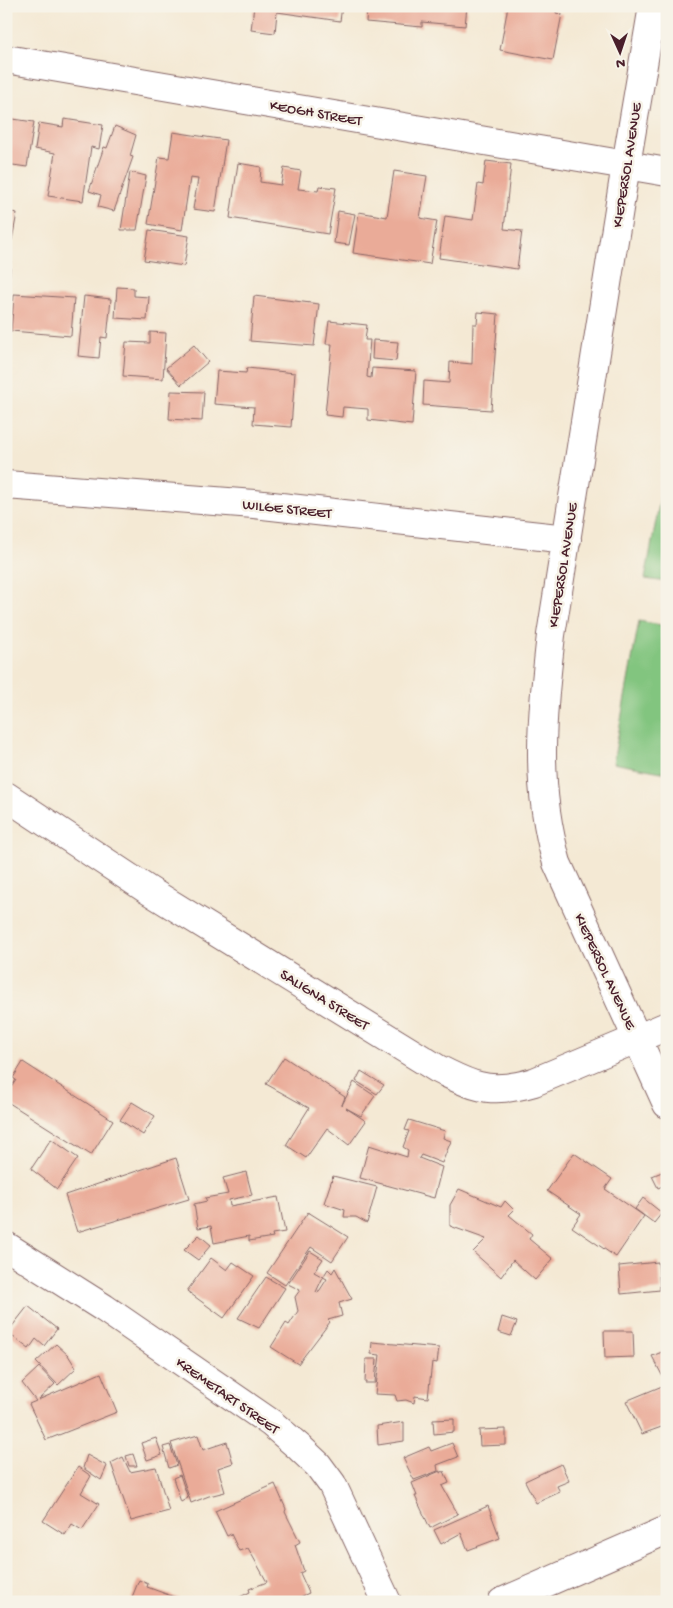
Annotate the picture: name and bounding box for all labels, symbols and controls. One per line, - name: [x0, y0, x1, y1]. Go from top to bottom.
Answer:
- north arrow: [596, 28, 646, 78]
- text: N: [616, 54, 626, 71]
- street label: KEOGH STREET: [268, 97, 364, 131]
- street label: KIEPERSOL AVENUE: [609, 101, 647, 229]
- street label: WILGE STREET: [241, 496, 333, 524]
- street label: KIEPERSOL AVENUE: [545, 501, 583, 629]
- street label: KIEPERSOL AVENUE: [569, 911, 639, 1033]
- street label: SALIGNA STREET: [276, 966, 373, 1036]
- street label: KREMETART STREET: [172, 1354, 283, 1440]

